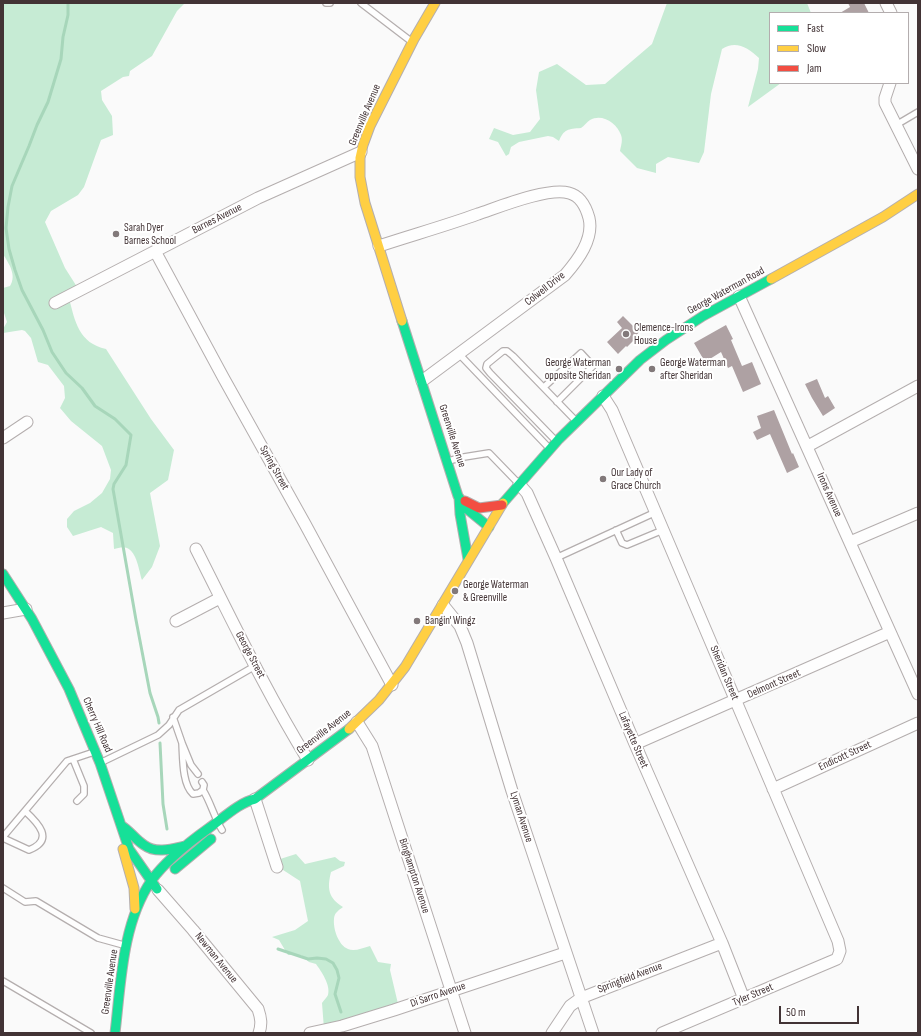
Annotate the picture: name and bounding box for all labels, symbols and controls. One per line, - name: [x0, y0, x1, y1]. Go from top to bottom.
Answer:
- legend: [769, 12, 909, 84]
- text: Fast: [807, 21, 824, 36]
- text: Slow: [807, 41, 826, 56]
- text: Jam: [807, 61, 822, 76]
- street label: Greenville Avenue: [346, 82, 384, 148]
- street label: Barnes Avenue: [190, 201, 244, 237]
- place label: Sarah Dyer Barnes School: [124, 221, 176, 247]
- marker: Sarah Dyer Barnes School: [111, 229, 121, 239]
- street label: George Waterman Road: [685, 264, 767, 318]
- street label: Colwell Drive: [522, 269, 568, 309]
- place label: Clemence-Irons House: [634, 321, 693, 347]
- marker: Clemence-Irons House: [621, 329, 631, 339]
- place label: George Waterman opposite Sheridan: [545, 356, 611, 382]
- place label: George Waterman after Sheridan: [660, 356, 726, 382]
- marker: George Waterman opposite Sheridan: [614, 364, 624, 374]
- marker: George Waterman after Sheridan: [647, 364, 657, 374]
- street label: Greenville Avenue: [436, 403, 468, 469]
- street label: Spring Street: [256, 444, 292, 492]
- place label: Our Lady of Grace Church: [611, 466, 661, 492]
- street label: Irons Avenue: [813, 471, 845, 519]
- marker: Our Lady of Grace Church: [598, 474, 608, 484]
- place label: George Waterman & Greenville: [463, 578, 529, 604]
- marker: George Waterman & Greenville: [450, 586, 460, 596]
- place label: Bangin' Wingz: [425, 614, 475, 628]
- marker: Bangin' Wingz: [412, 616, 422, 626]
- street label: George Street: [232, 629, 268, 681]
- street label: Sheridan Street: [707, 644, 741, 702]
- street label: Delmont Street: [745, 666, 803, 702]
- street label: Cherry Hill Road: [79, 695, 115, 755]
- street label: Greenville Avenue: [294, 707, 354, 757]
- street label: Lafayette Street: [615, 710, 651, 770]
- street label: Endicott Street: [817, 738, 873, 774]
- street label: Lyman Avenue: [507, 790, 535, 844]
- street label: Binghampton Avenue: [396, 837, 432, 915]
- street label: Newman Avenue: [192, 930, 240, 986]
- street label: Greenville Avenue: [99, 949, 121, 1015]
- street label: Springfield Avenue: [596, 960, 664, 996]
- street label: Di Sarro Avenue: [409, 979, 467, 1011]
- street label: Tyler Street: [731, 981, 775, 1009]
- scale bar: [781, 998, 861, 1024]
- text: 50 m: [786, 1005, 806, 1020]

